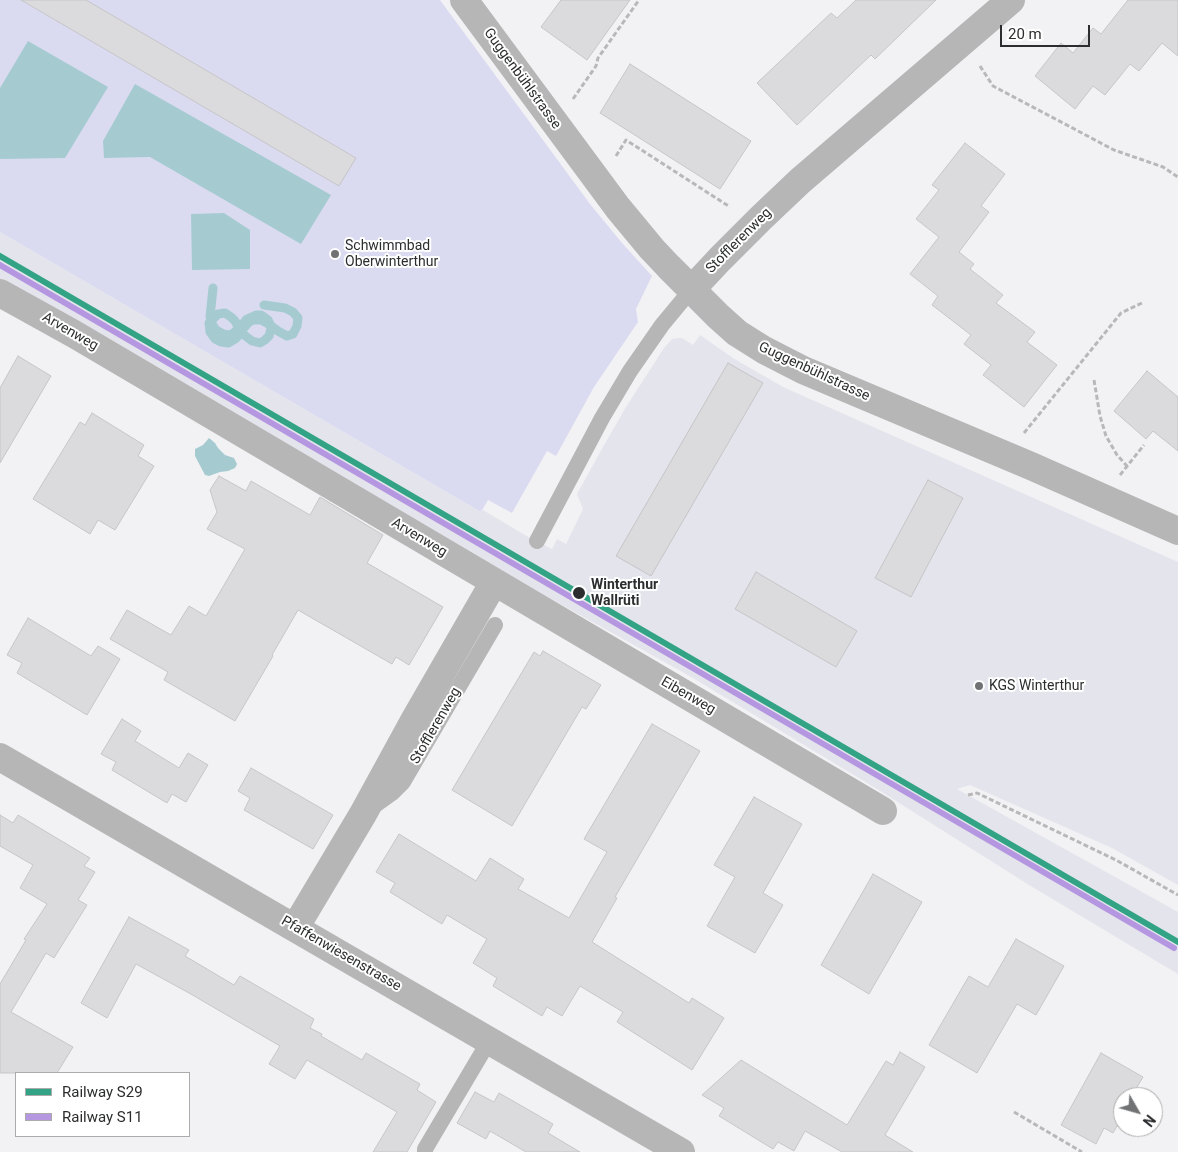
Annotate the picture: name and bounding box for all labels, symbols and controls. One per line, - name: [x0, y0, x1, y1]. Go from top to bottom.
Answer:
- scale bar: [1003, 15, 1093, 47]
- street label: Guggenbühlstrasse: [480, 25, 564, 133]
- text: 20 m: [1008, 25, 1042, 43]
- street label: Stofflerenweg: [703, 205, 775, 277]
- place label: Schwimmbad Oberwinterthur: [345, 238, 438, 270]
- marker: Schwimmbad Oberwinterthur: [329, 248, 341, 260]
- street label: Arvenweg: [39, 309, 101, 355]
- street label: Guggenbühlstrasse: [756, 339, 872, 405]
- street label: Arvenweg: [388, 515, 450, 561]
- place label: Winterthur Wallrüti: [591, 577, 658, 610]
- marker: Winterthur Wallrüti: [571, 585, 587, 601]
- street label: Eibenweg: [658, 674, 718, 718]
- place label: KGS Winterthur: [989, 678, 1084, 694]
- marker: KGS Winterthur: [973, 680, 985, 692]
- street label: Stofflerenweg: [407, 685, 465, 767]
- street label: Pfaffenwiesenstrasse: [278, 913, 404, 995]
- legend: [15, 1072, 190, 1137]
- text: Railway S29: [62, 1083, 143, 1101]
- north arrow: [1113, 1087, 1163, 1137]
- text: Railway S11: [62, 1108, 143, 1126]
- text: N: [1140, 1112, 1158, 1129]

